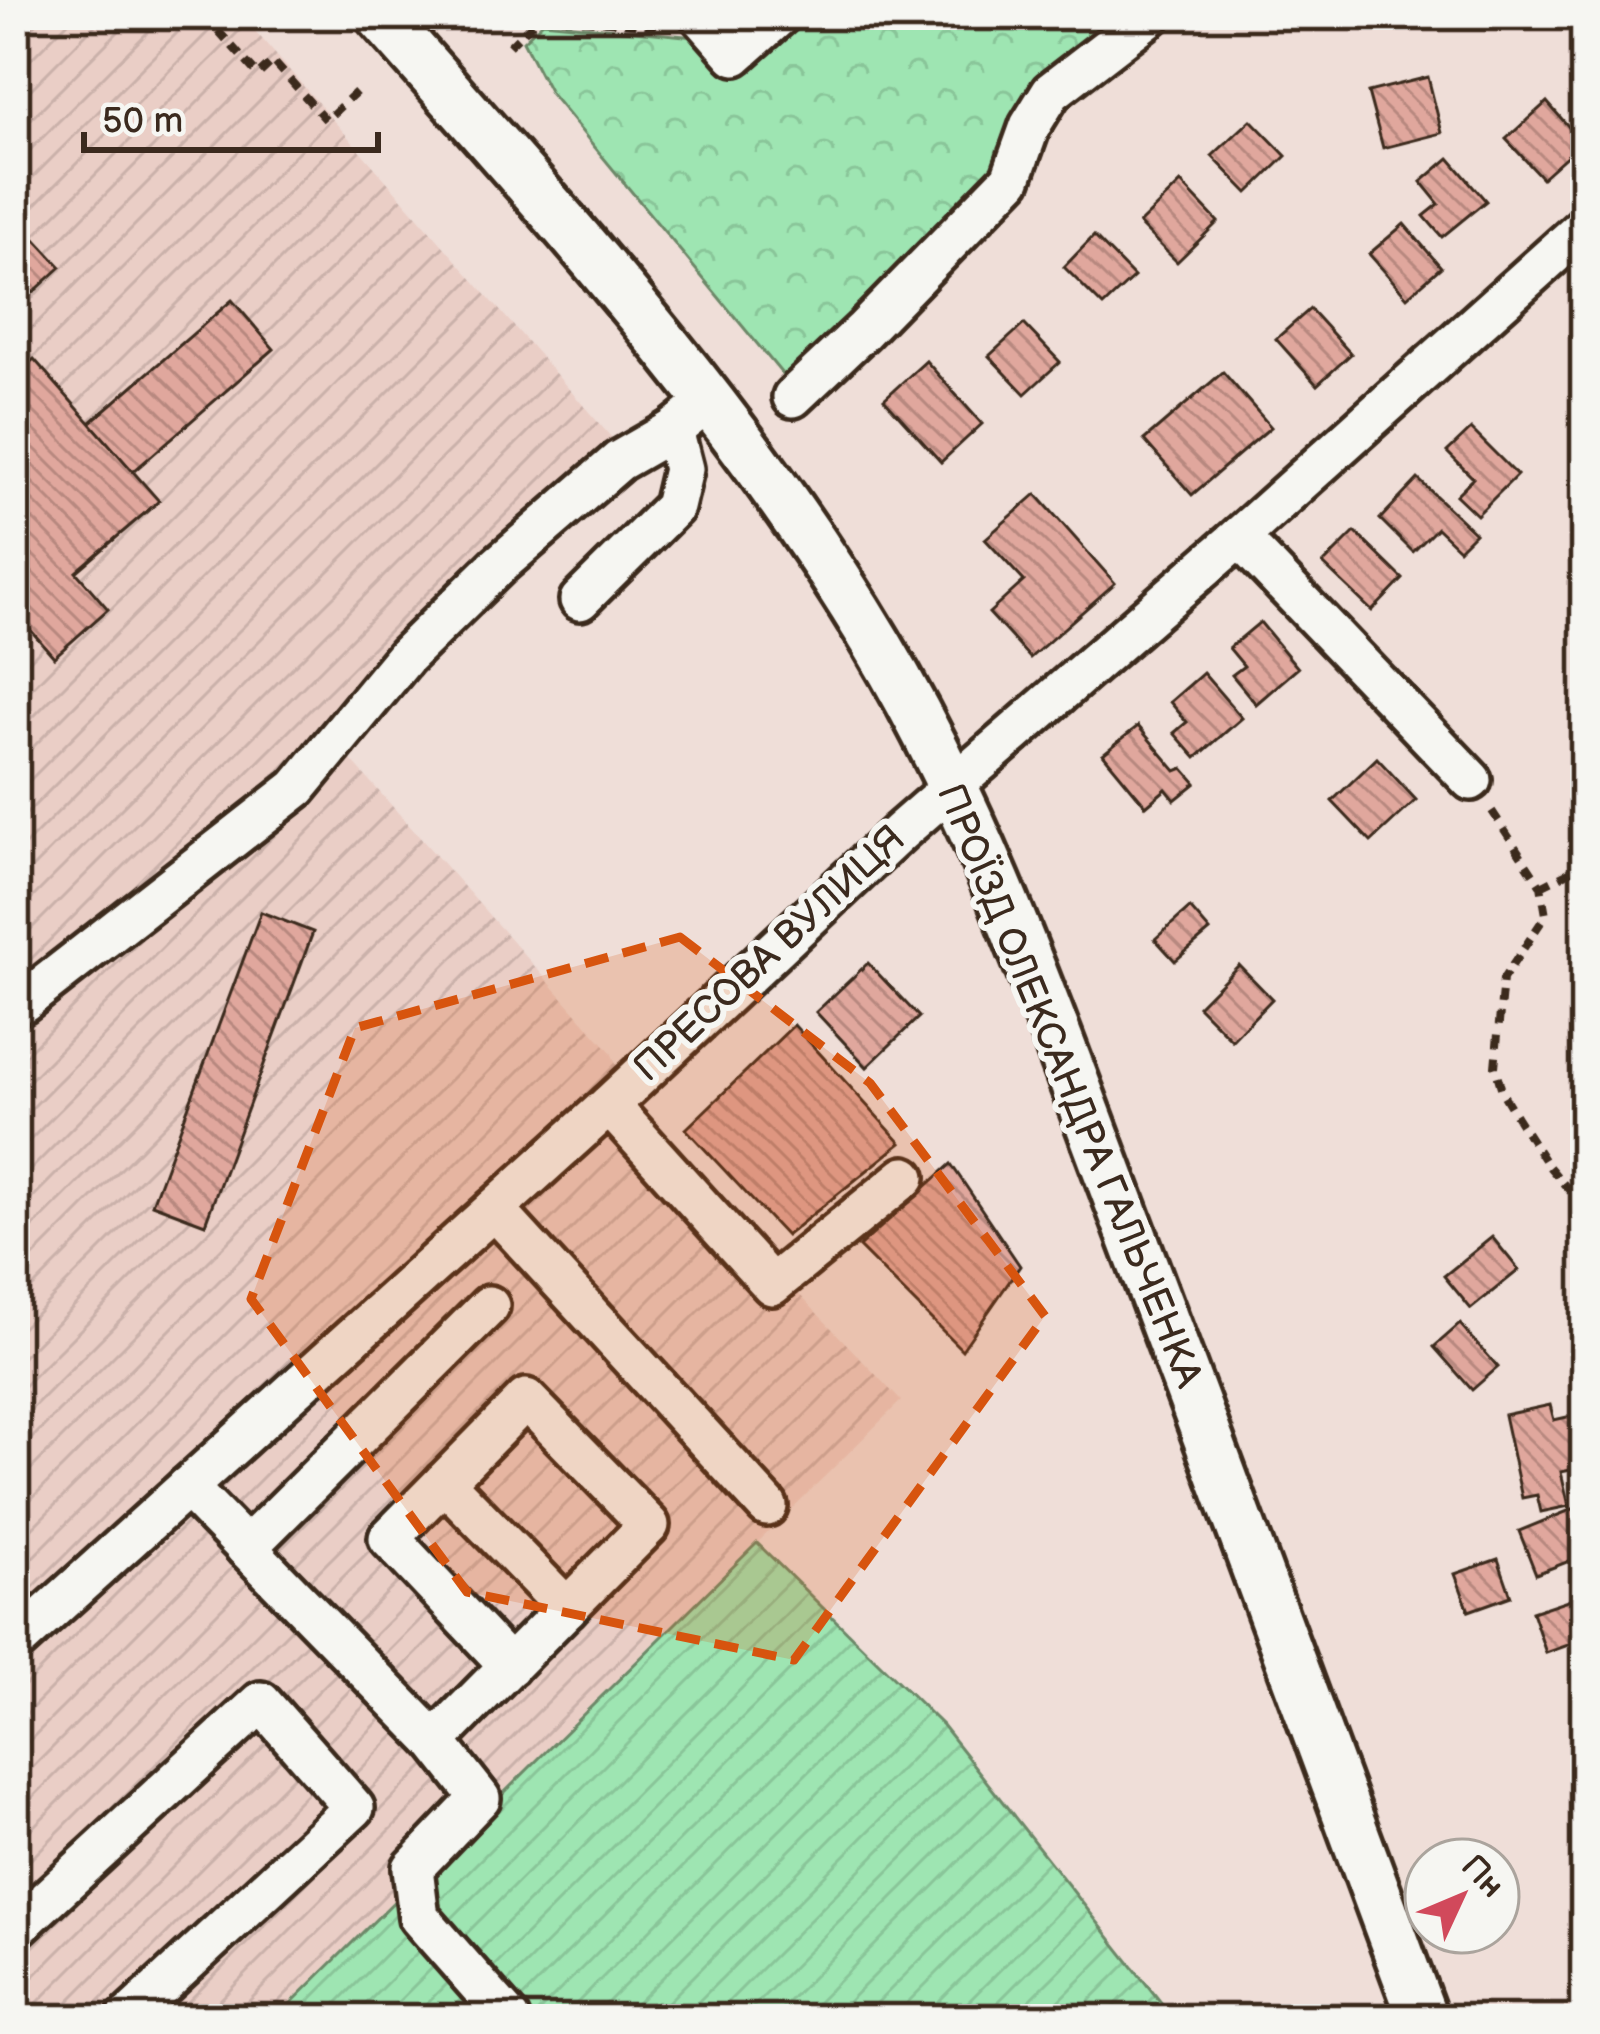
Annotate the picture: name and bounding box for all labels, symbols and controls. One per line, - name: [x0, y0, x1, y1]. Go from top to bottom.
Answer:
- scale bar: [84, 78, 378, 152]
- text: 50 m: [102, 100, 183, 143]
- street label: ПРОЇЗД ОЛЕКСАНДРА ГАЛЬЧЕНКА: [926, 777, 1213, 1395]
- street label: ПРЕСОВА ВУЛИЦЯ: [625, 816, 915, 1092]
- north arrow: [1402, 1836, 1522, 1956]
- text: Пн: [1452, 1847, 1512, 1906]

